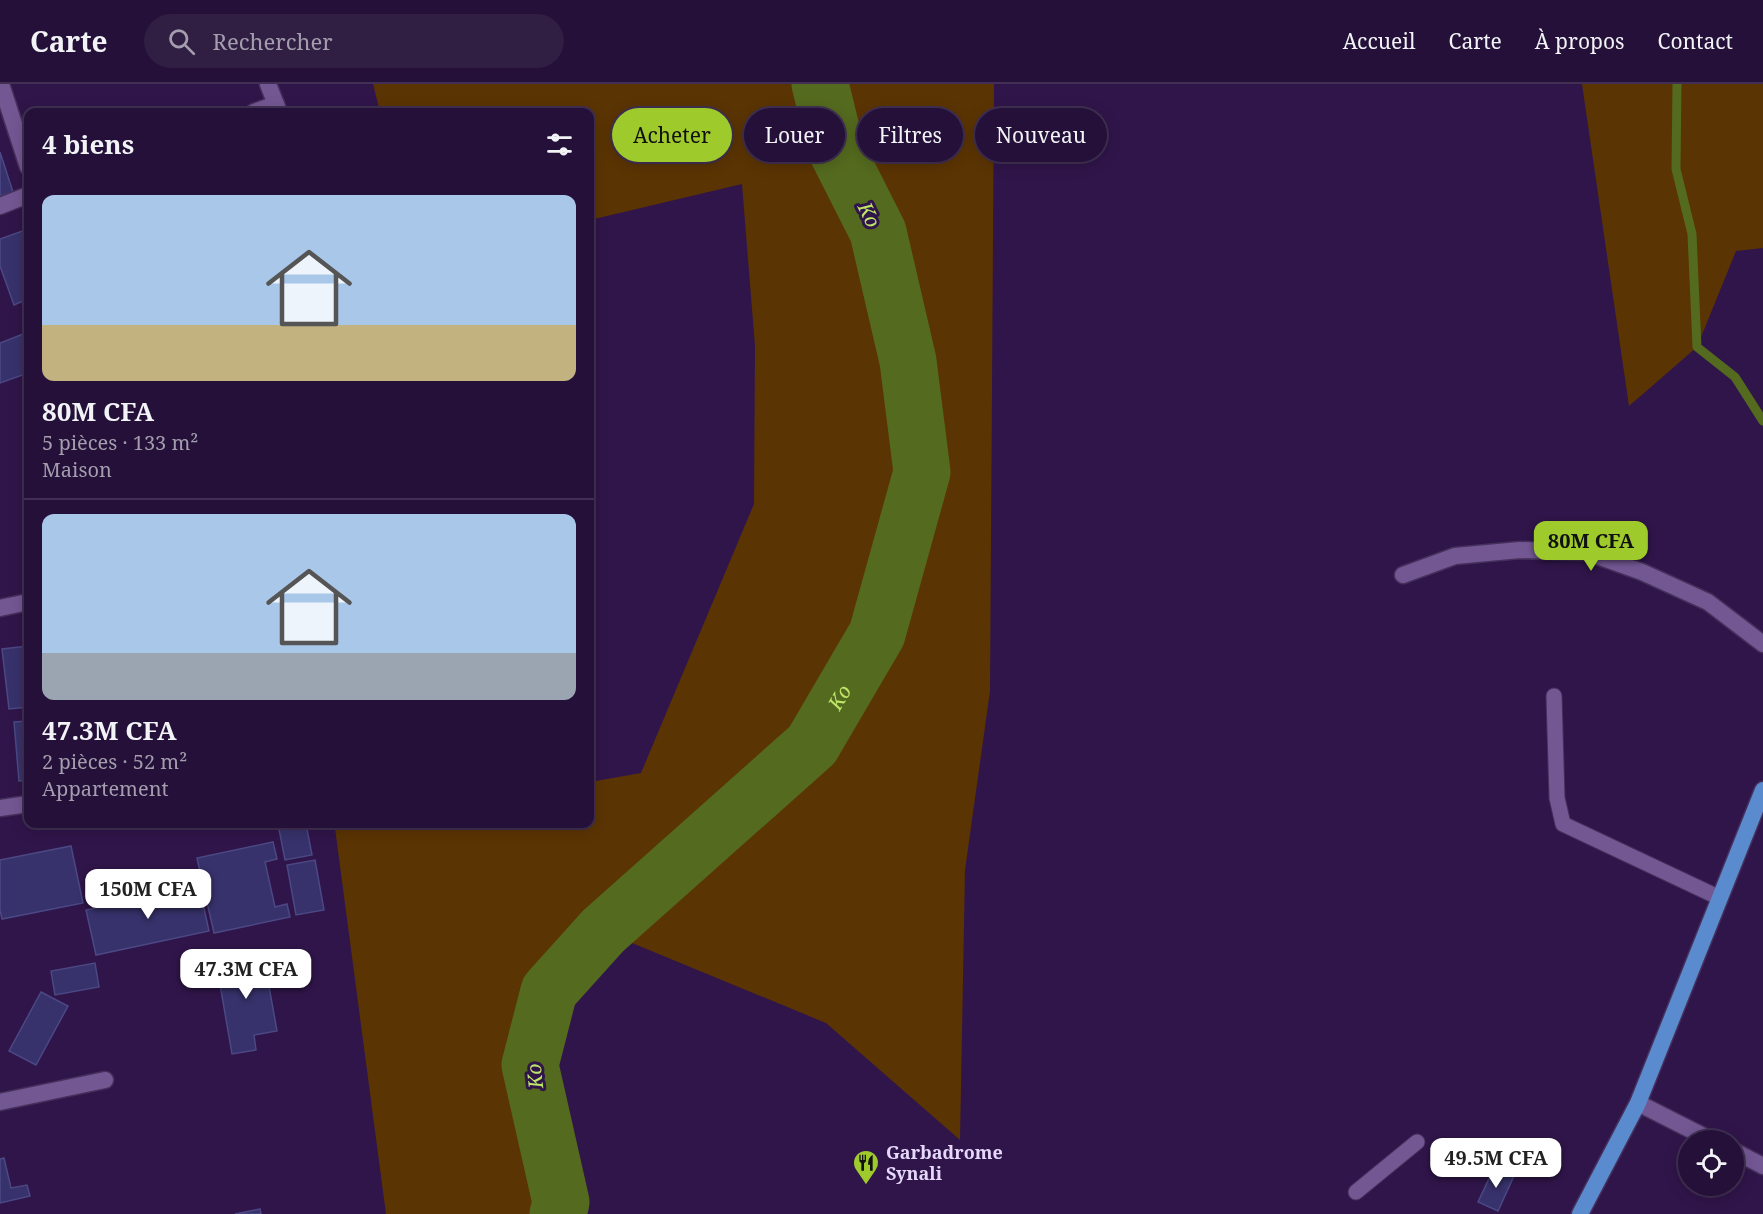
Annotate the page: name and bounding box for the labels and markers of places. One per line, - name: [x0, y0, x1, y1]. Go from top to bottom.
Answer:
- pin: 80M CFA: [1536, 521, 1646, 572]
- pin: 150M CFA: [86, 869, 210, 920]
- pin: 47.3M CFA: [177, 949, 315, 1000]
- pin: 49.5M CFA: [1427, 1138, 1565, 1189]
- place label: Garbadrome Synali: [886, 1140, 1003, 1185]
- restaurant icon: Garbadrome Synali: [851, 1148, 881, 1186]

